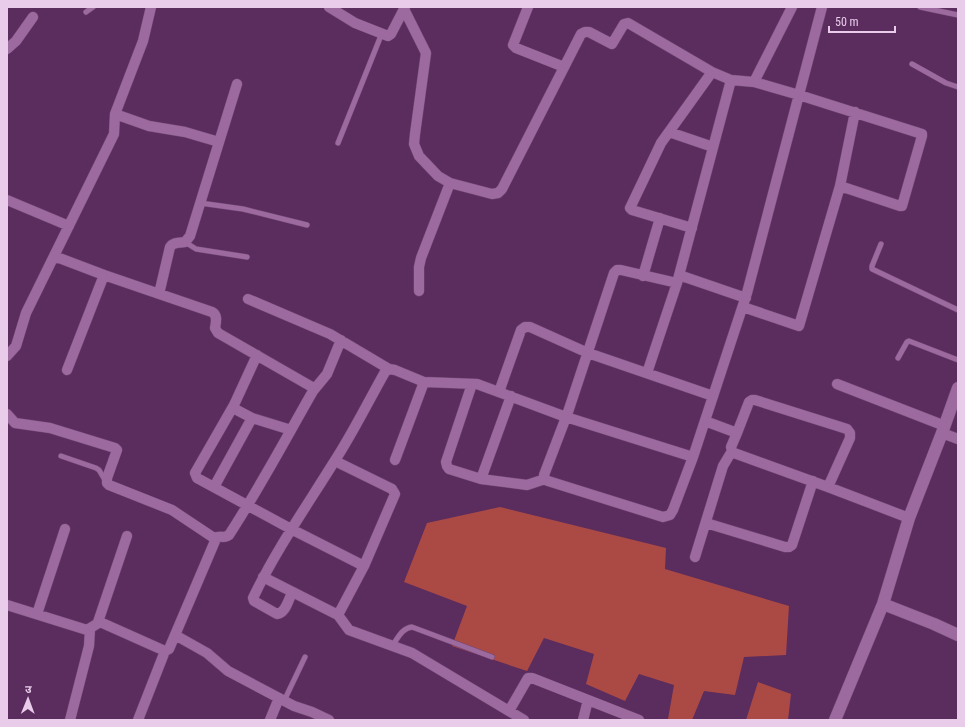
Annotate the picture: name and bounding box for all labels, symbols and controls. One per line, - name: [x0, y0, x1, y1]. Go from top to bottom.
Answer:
- scale bar: [829, 8, 895, 34]
- text: 50 m: [835, 15, 859, 29]
- north arrow: [8, 679, 48, 719]
- text: उ: [25, 683, 32, 696]

